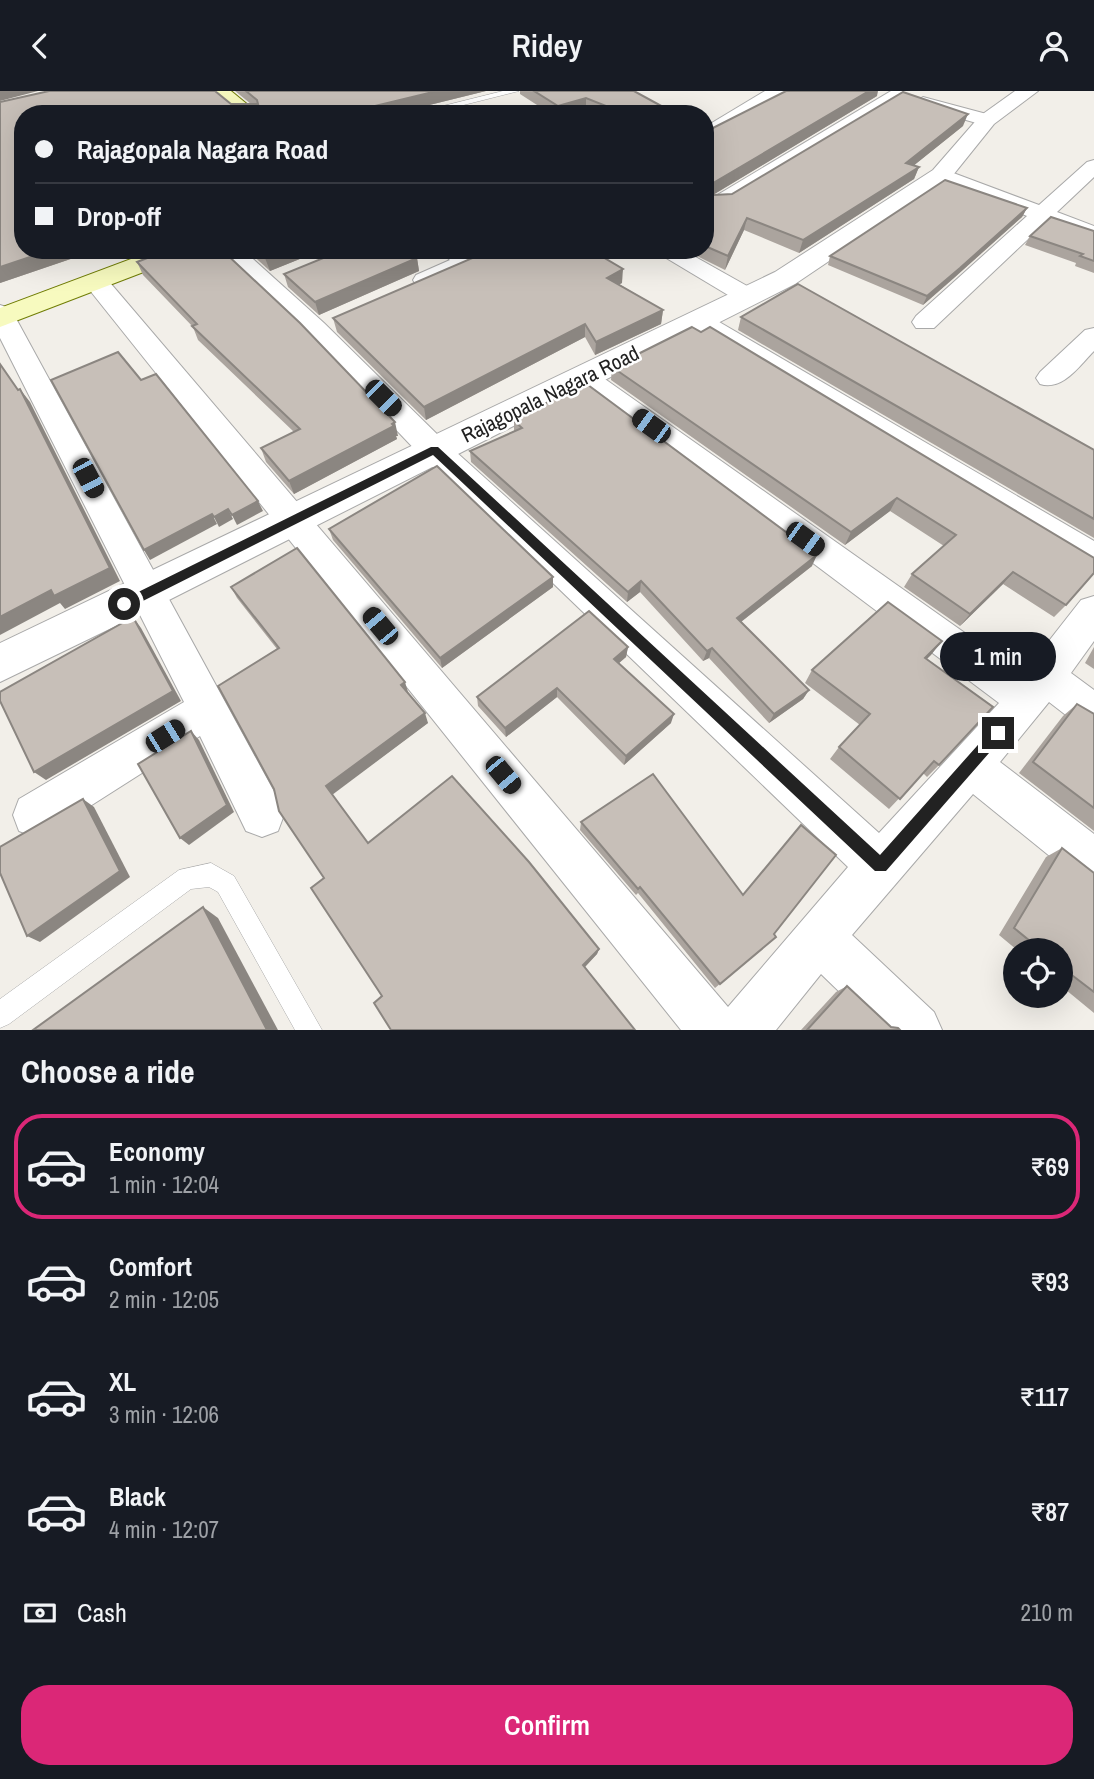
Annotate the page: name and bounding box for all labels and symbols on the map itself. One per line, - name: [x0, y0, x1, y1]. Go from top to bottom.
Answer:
- street label: Rajagopala Nagara Road: [456, 338, 644, 450]
- car: [361, 376, 406, 420]
- car: [628, 405, 675, 447]
- car: [69, 455, 108, 501]
- car: [782, 518, 829, 560]
- route start: [108, 588, 140, 620]
- car: [359, 603, 402, 649]
- callout: 1 min: [940, 631, 1056, 681]
- car: [142, 716, 189, 756]
- route end: [982, 717, 1014, 749]
- car: [482, 752, 525, 798]

